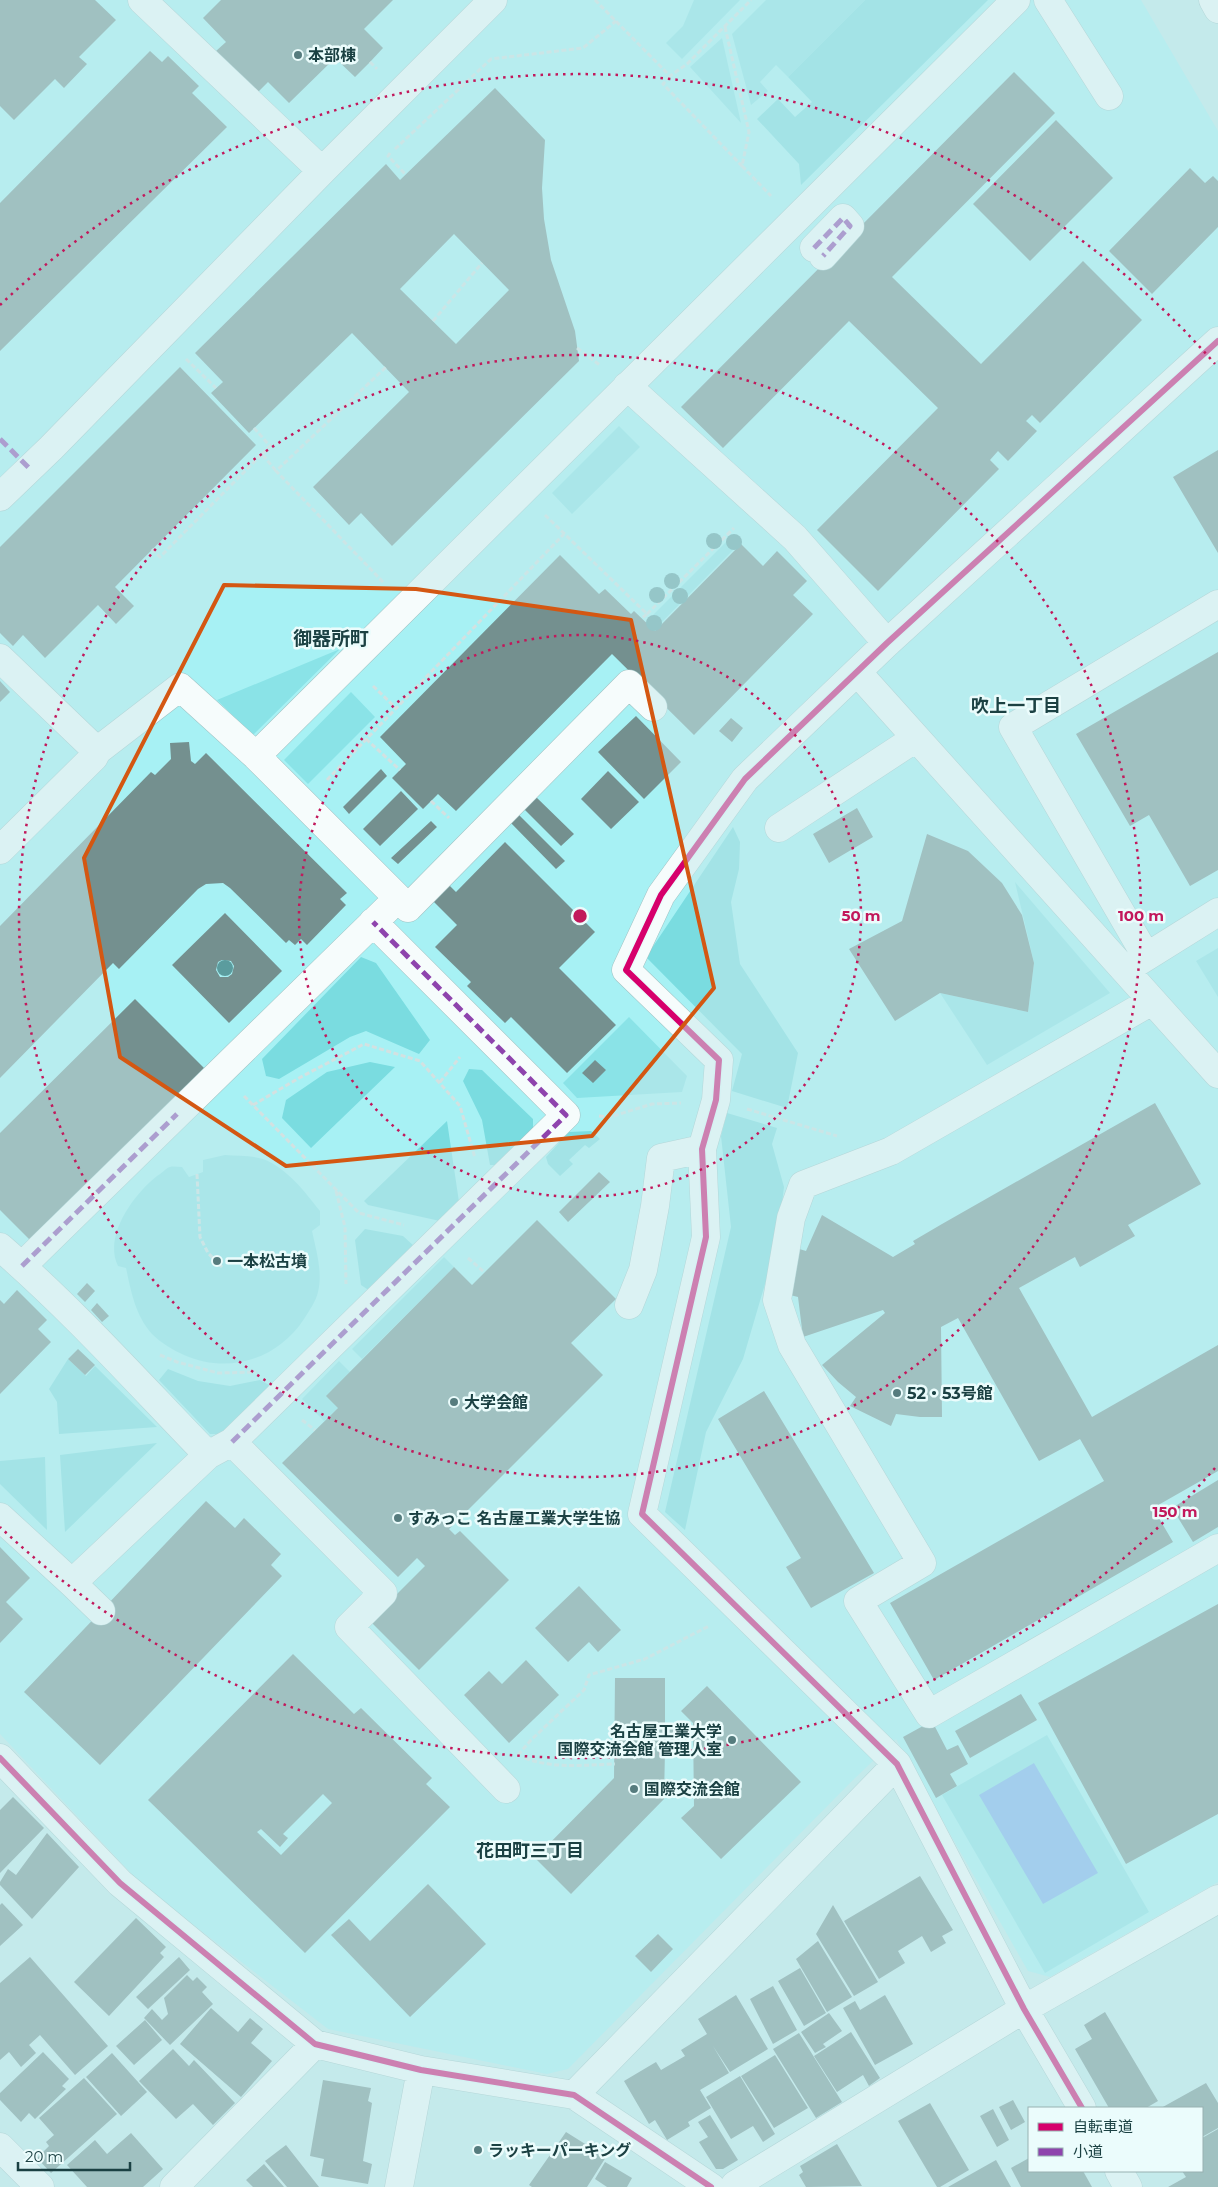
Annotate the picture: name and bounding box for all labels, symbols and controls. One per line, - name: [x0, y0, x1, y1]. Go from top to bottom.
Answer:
- place label: 本部棟: [308, 46, 356, 65]
- marker: 本部棟: [292, 49, 304, 61]
- district label: 御器所町: [293, 627, 369, 650]
- district label: 吹上一丁目: [971, 695, 1061, 717]
- text: 50 m: [841, 906, 881, 925]
- text: 100 m: [1118, 906, 1164, 925]
- centre of rings: [571, 907, 589, 925]
- place label: 一本松古墳: [227, 1252, 307, 1271]
- marker: 一本松古墳: [211, 1255, 223, 1267]
- place label: 52・53号館: [907, 1384, 993, 1403]
- marker: 52・53号館: [891, 1387, 903, 1399]
- place label: 大学会館: [464, 1393, 528, 1412]
- marker: 大学会館: [448, 1396, 460, 1408]
- text: 150 m: [1153, 1502, 1197, 1521]
- place label: すみっこ 名古屋工業大学生協: [408, 1509, 621, 1528]
- marker: すみっこ 名古屋工業大学生協: [392, 1512, 404, 1524]
- place label: 名古屋工業大学 国際交流会館 管理人室: [557, 1722, 722, 1759]
- marker: 名古屋工業大学 国際交流会館 管理人室: [726, 1734, 738, 1746]
- place label: 国際交流会館: [644, 1780, 740, 1799]
- marker: 国際交流会館: [628, 1783, 640, 1795]
- district label: 花田町三丁目: [476, 1840, 584, 1862]
- legend: [1028, 2107, 1203, 2172]
- text: 自転車道: [1073, 2117, 1133, 2136]
- scale bar: [18, 2140, 130, 2172]
- place label: ラッキーパーキング: [488, 2141, 631, 2160]
- text: 小道: [1073, 2142, 1103, 2161]
- marker: ラッキーパーキング: [472, 2144, 484, 2156]
- text: 20 m: [25, 2147, 63, 2166]

